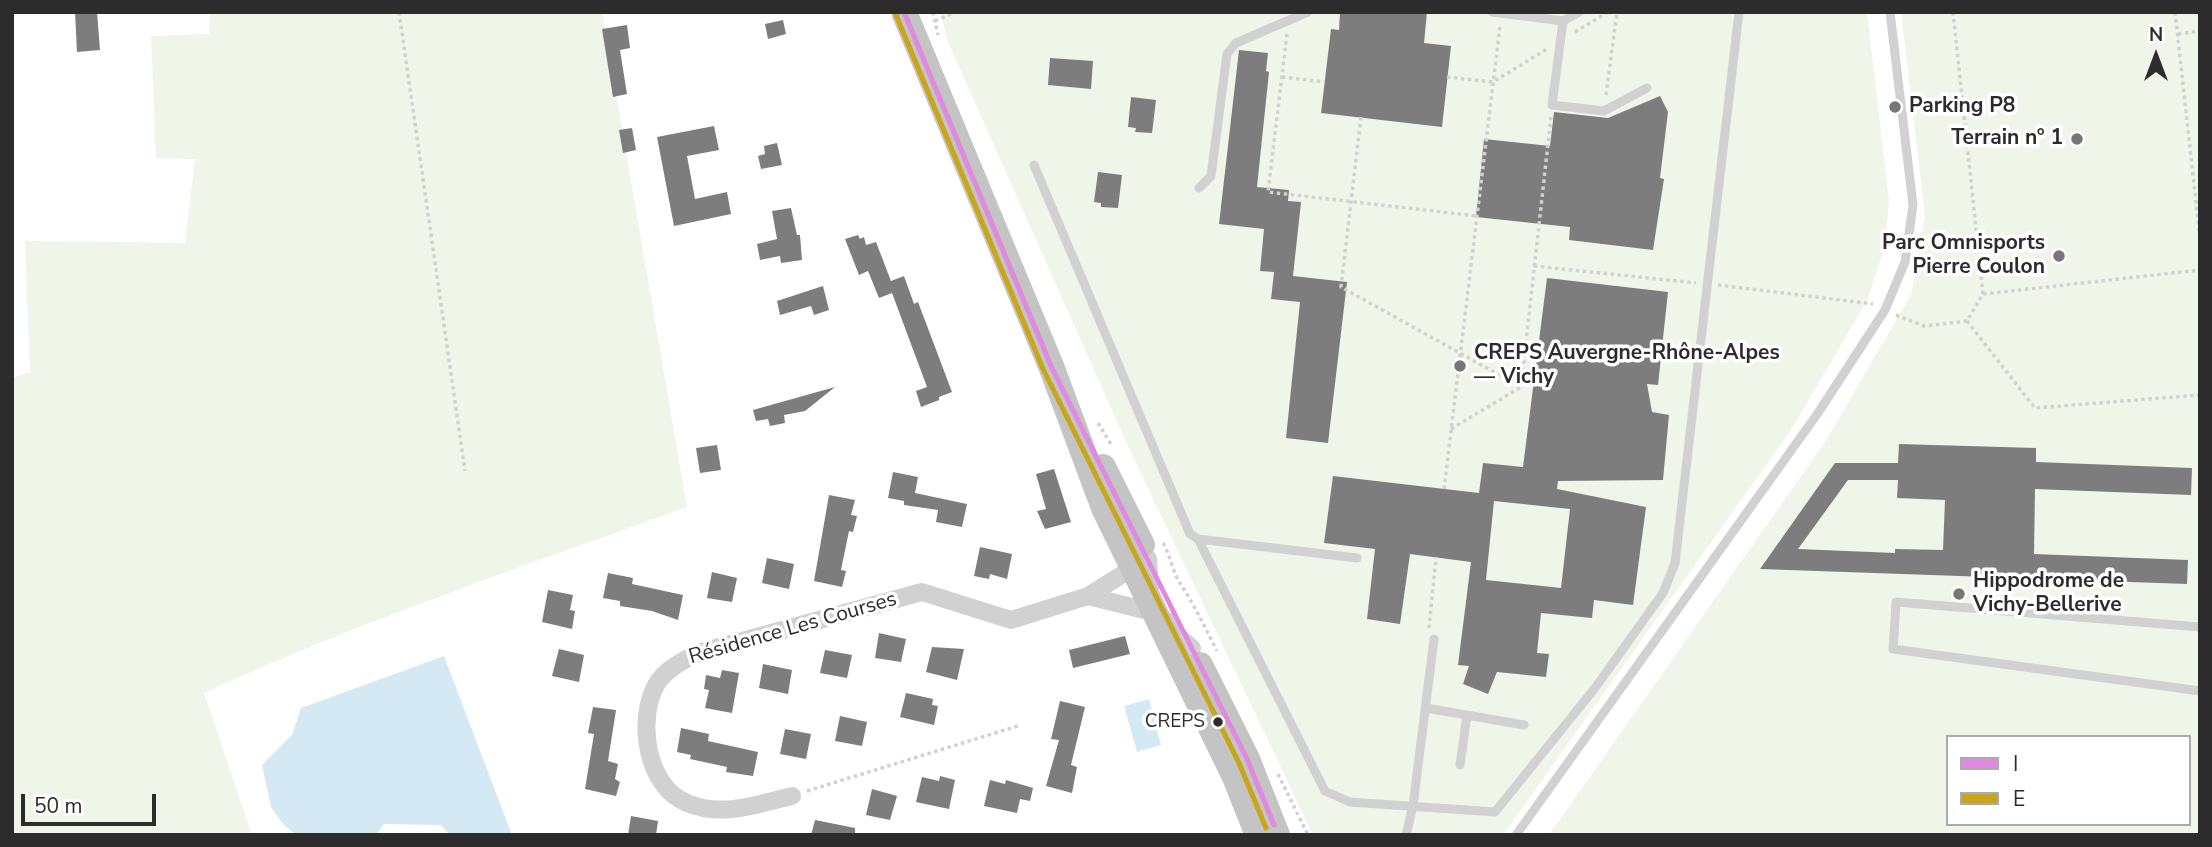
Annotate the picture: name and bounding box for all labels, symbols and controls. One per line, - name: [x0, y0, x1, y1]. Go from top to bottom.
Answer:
- north arrow: [2121, 21, 2191, 91]
- text: N: [2149, 22, 2163, 48]
- place label: Parking P8: [1909, 94, 2015, 120]
- marker: Parking P8: [1887, 99, 1903, 115]
- place label: Terrain n° 1: [1951, 126, 2063, 152]
- marker: Terrain n° 1: [2069, 131, 2085, 147]
- place label: Parc Omnisports Pierre Coulon: [1882, 231, 2045, 281]
- marker: Parc Omnisports Pierre Coulon: [2051, 248, 2067, 264]
- place label: CREPS Auvergne-Rhône-Alpes — Vichy: [1474, 341, 1780, 391]
- marker: CREPS Auvergne-Rhône-Alpes — Vichy: [1452, 358, 1468, 374]
- place label: Hippodrome de Vichy-Bellerive: [1973, 569, 2124, 619]
- marker: Hippodrome de Vichy-Bellerive: [1951, 586, 1967, 602]
- street label: Résidence Les Courses: [686, 587, 900, 671]
- place label: CREPS: [1145, 711, 1205, 733]
- marker: CREPS: [1211, 715, 1225, 729]
- legend: [1946, 735, 2191, 826]
- text: I: [2013, 750, 2018, 778]
- scale bar: [24, 780, 159, 824]
- text: E: [2013, 785, 2025, 813]
- text: 50 m: [34, 792, 83, 820]

